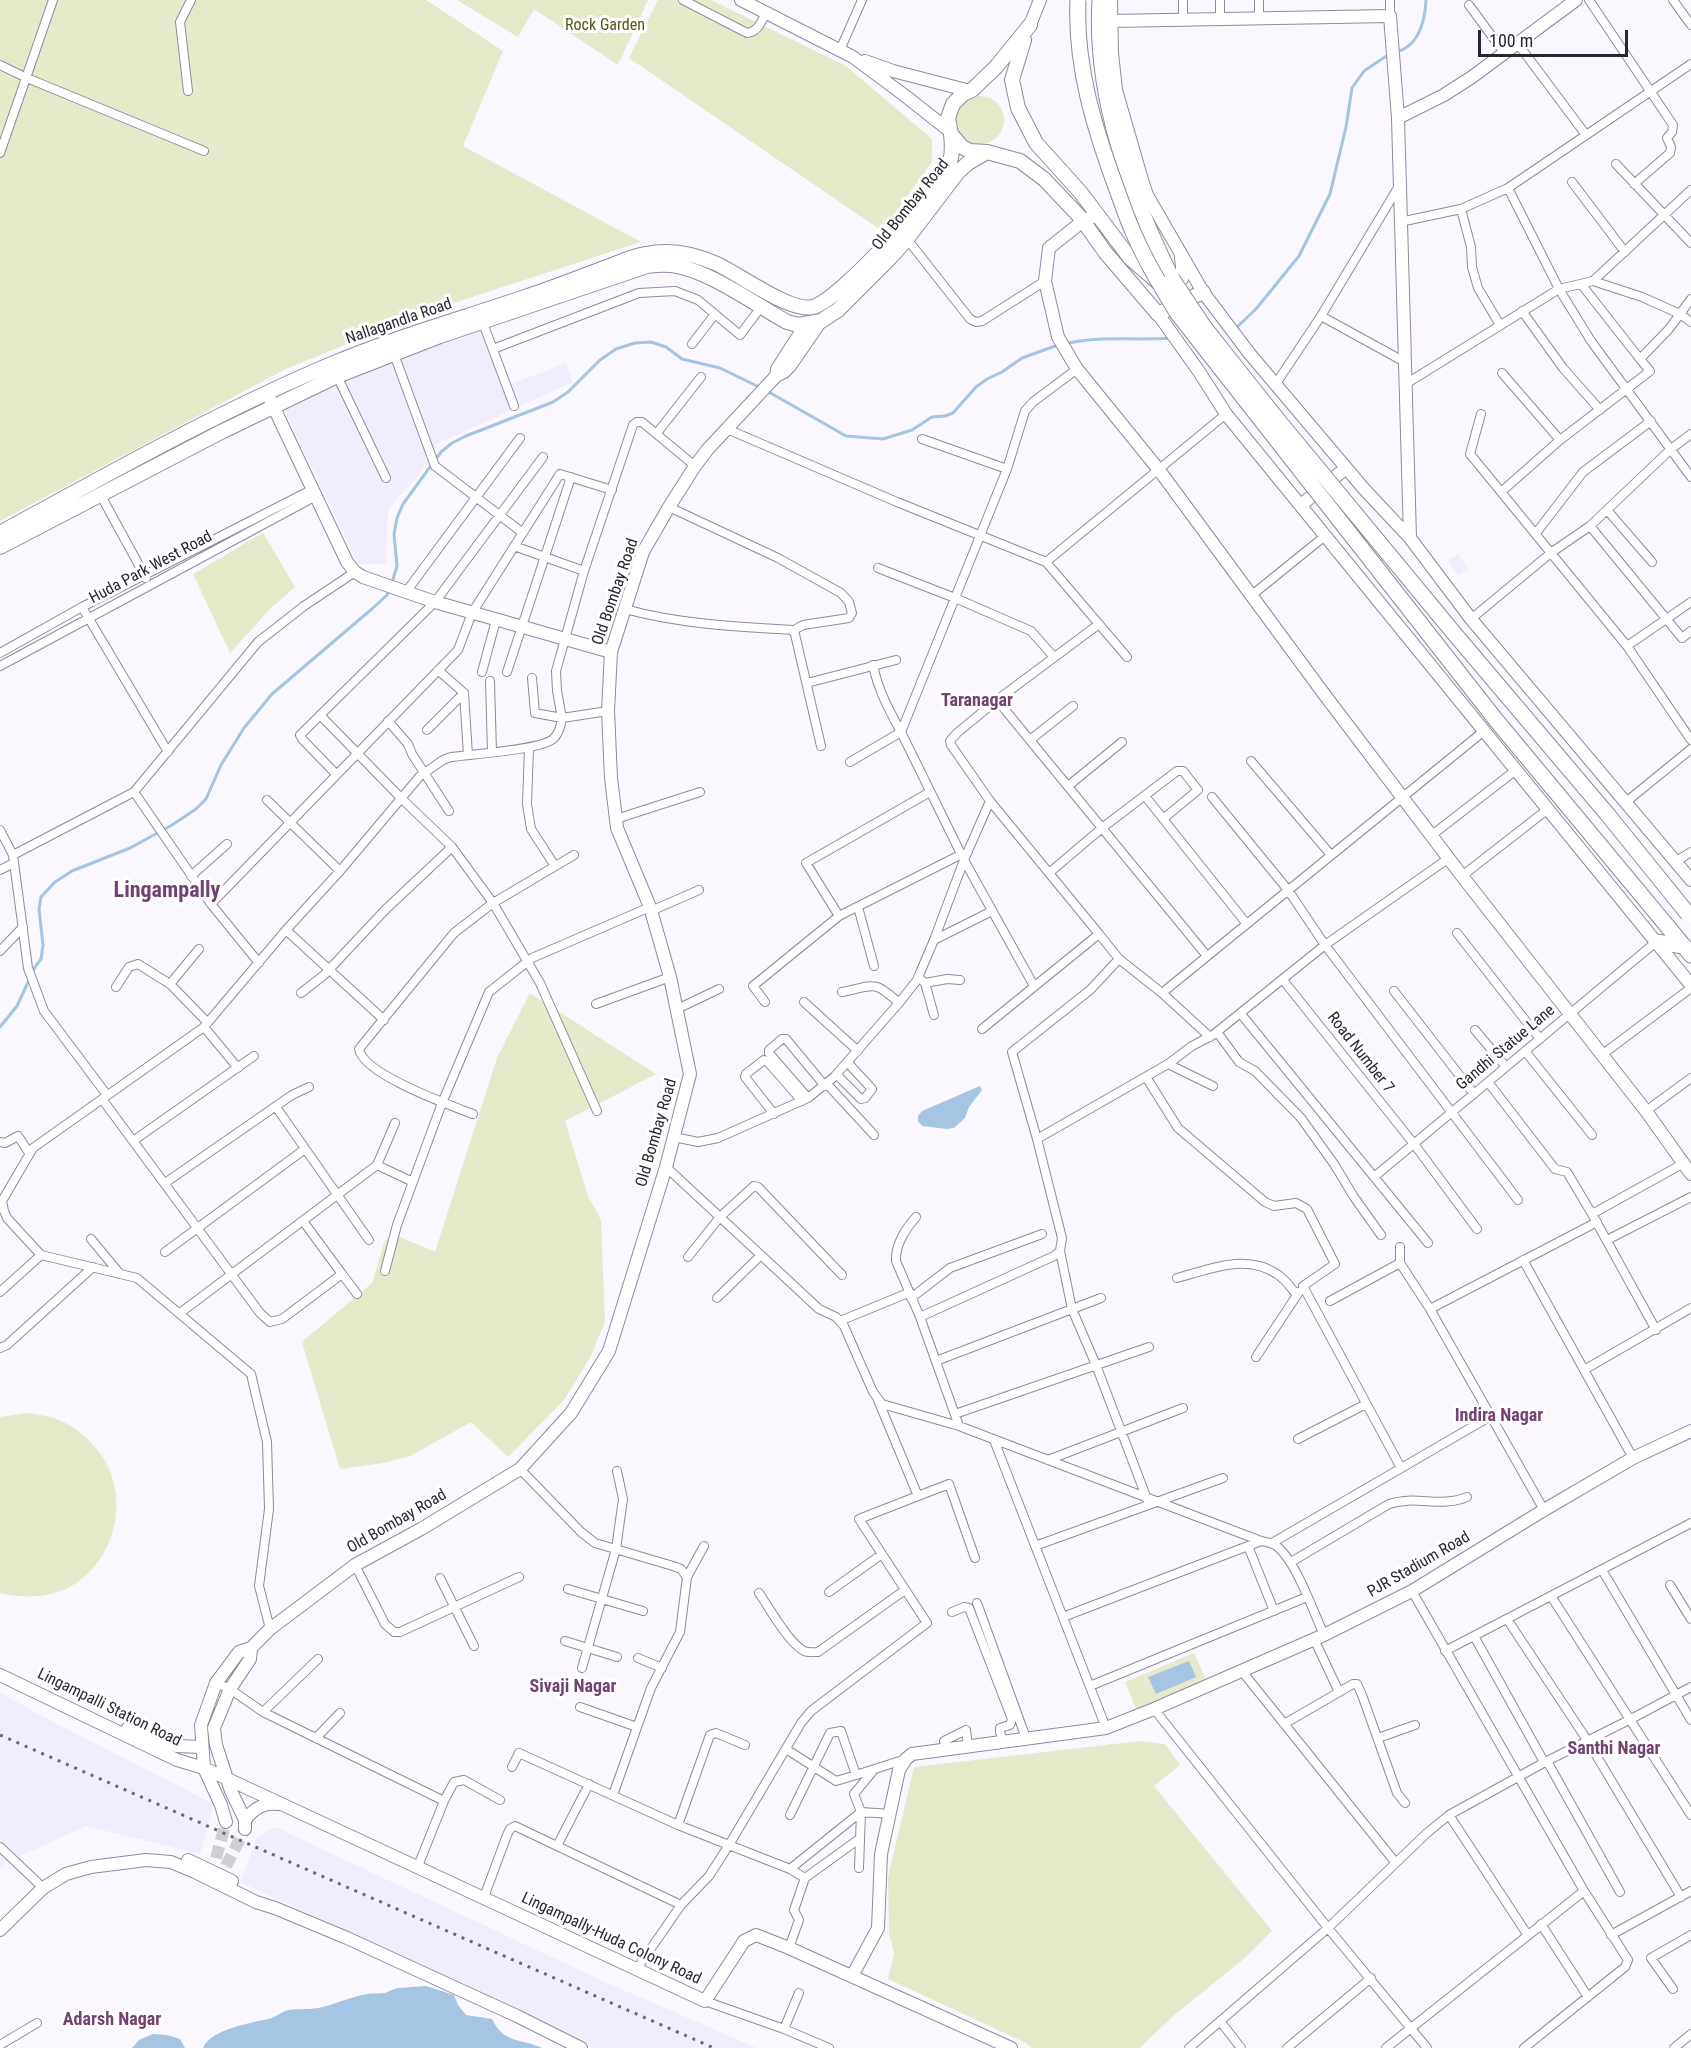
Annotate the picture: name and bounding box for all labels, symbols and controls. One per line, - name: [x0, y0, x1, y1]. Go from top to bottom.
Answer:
- park label: Rock Garden: [565, 16, 645, 36]
- scale bar: [1481, 18, 1631, 56]
- text: 100 m: [1489, 30, 1533, 51]
- street label: Old Bombay Road: [868, 156, 954, 254]
- street label: Nallagandla Road: [343, 295, 455, 349]
- street label: Huda Park West Road: [86, 528, 216, 608]
- street label: Old Bombay Road: [589, 536, 643, 648]
- district label: Taranagar: [941, 690, 1013, 712]
- district label: Lingampally: [114, 878, 220, 904]
- street label: Gandhi Statue Lane: [1453, 1001, 1559, 1095]
- street label: Road Number 7: [1322, 1009, 1398, 1097]
- street label: Old Bombay Road: [632, 1077, 682, 1189]
- district label: Indira Nagar: [1455, 1405, 1543, 1427]
- street label: Old Bombay Road: [344, 1486, 450, 1558]
- street label: PJR Stadium Road: [1364, 1528, 1474, 1602]
- street label: Lingampalli Station Road: [34, 1665, 184, 1751]
- district label: Sivaji Nagar: [530, 1676, 616, 1698]
- district label: Santhi Nagar: [1567, 1738, 1661, 1760]
- street label: Lingampally-Huda Colony Road: [518, 1889, 704, 1989]
- district label: Adarsh Nagar: [63, 2009, 161, 2031]

